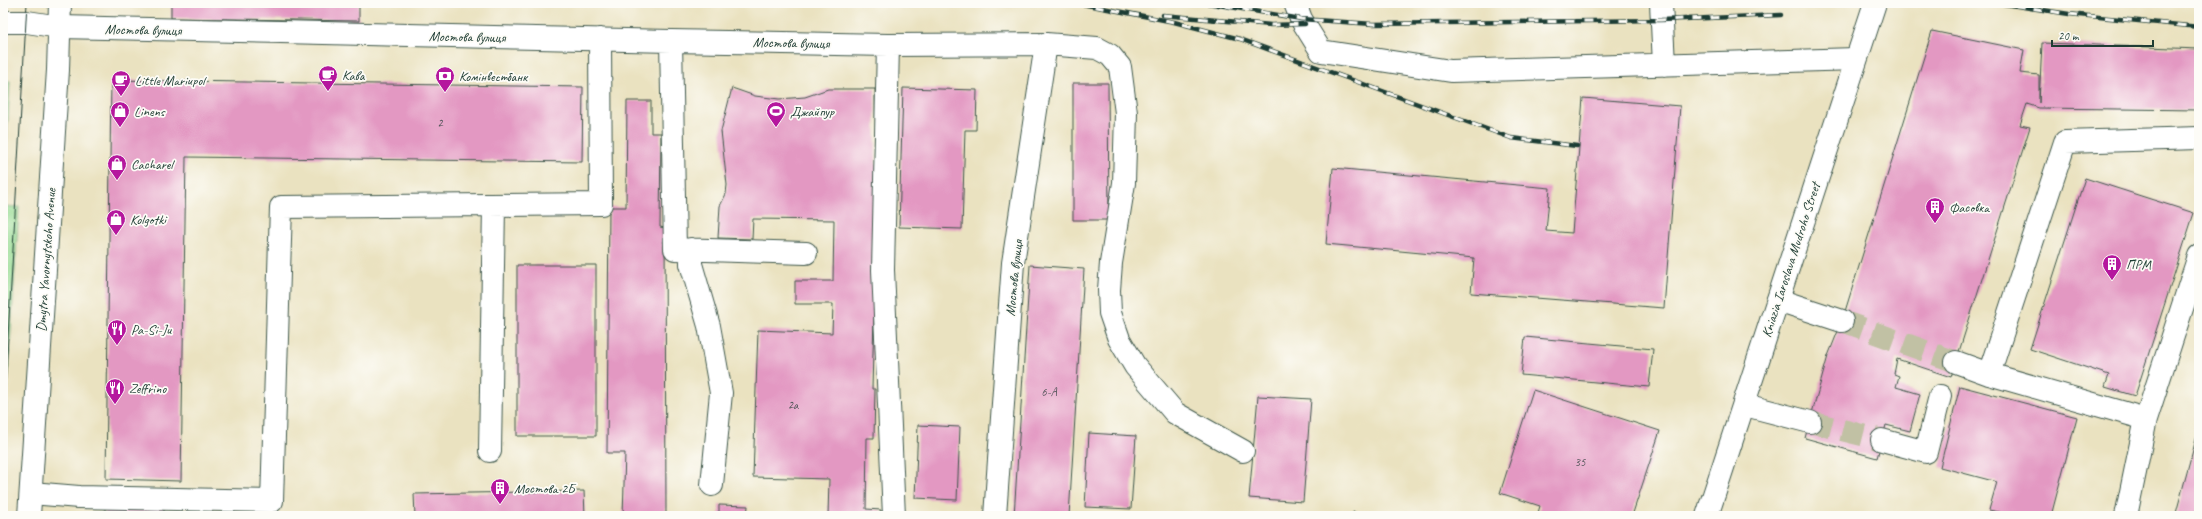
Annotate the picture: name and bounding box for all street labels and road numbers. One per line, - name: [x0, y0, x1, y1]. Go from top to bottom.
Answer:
- street label: Мостова вулиця: [105, 21, 183, 39]
- street label: Мостова вулиця: [429, 28, 507, 46]
- street label: Мостова вулиця: [753, 34, 831, 52]
- street label: Kniazia Iaroslava Mudroho Street: [1758, 178, 1825, 339]
- street label: Dmytra Yavornytskoho Avenue: [33, 186, 60, 332]
- street label: Мостова вулиця: [1002, 238, 1027, 317]

